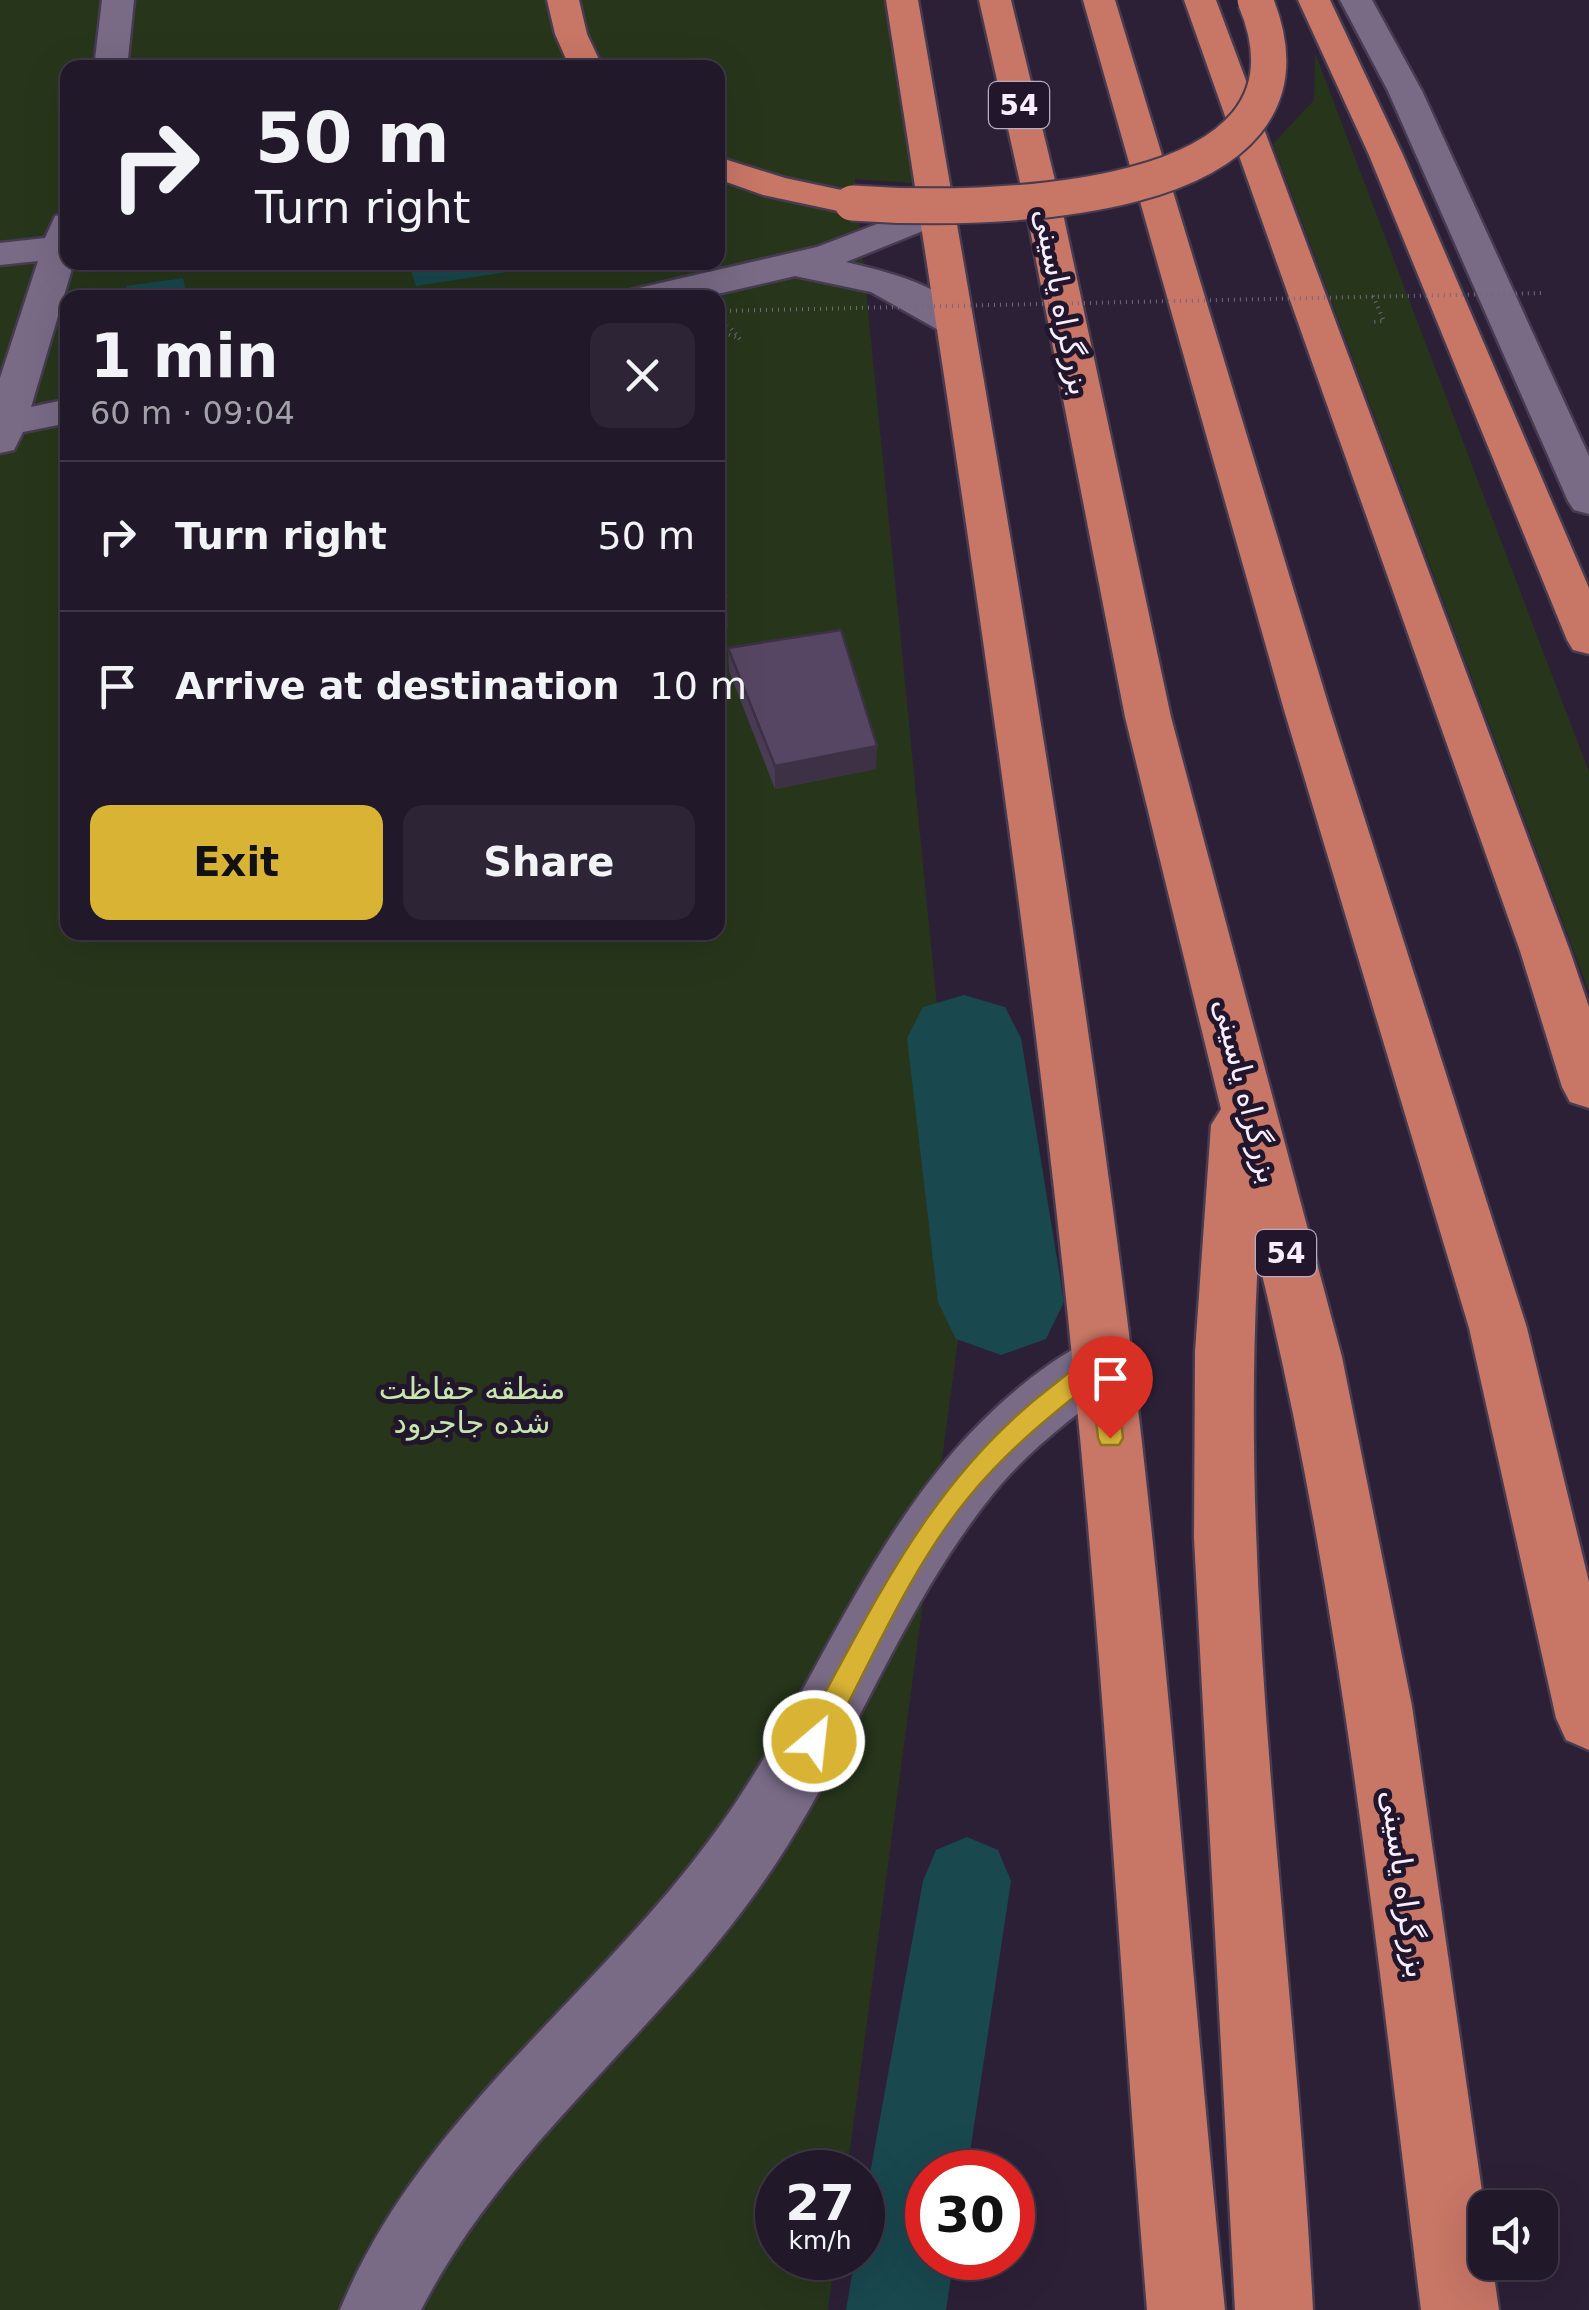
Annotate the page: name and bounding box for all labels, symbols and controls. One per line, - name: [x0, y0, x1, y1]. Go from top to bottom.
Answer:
- road number: 54: [989, 82, 1049, 128]
- text: 50 m: [255, 97, 450, 179]
- icon: right: [90, 100, 220, 230]
- text: Turn right: [255, 181, 470, 234]
- street label: بزرگراه یاسینی: [1027, 206, 1098, 398]
- text: 1 min: [90, 321, 278, 391]
- button: close: [590, 323, 695, 428]
- text: 60 m · 09:04: [90, 394, 295, 432]
- icon: right: [90, 509, 145, 564]
- text: Turn right: [175, 514, 387, 558]
- text: 50 m: [598, 514, 695, 558]
- icon: arrive: [90, 659, 145, 714]
- text: Arrive at destination: [175, 664, 620, 708]
- text: 10 m: [650, 664, 747, 708]
- button: Exit: [90, 805, 383, 920]
- button: Share: [403, 805, 695, 920]
- street label: بزرگراه یاسینی: [1207, 995, 1286, 1187]
- road number: 54: [1256, 1230, 1316, 1276]
- pin: [1068, 1336, 1153, 1439]
- icon: arrive: [1083, 1351, 1138, 1406]
- park label: منطقه حفاظت شده جاجرود: [379, 1371, 565, 1441]
- position arrow: [762, 1689, 866, 1793]
- street label: بزرگراه یاسینی: [1374, 1788, 1435, 1980]
- speed limit sign: 30: [905, 2150, 1035, 2280]
- text: 27: [785, 2174, 855, 2232]
- map controls: [1468, 2190, 1558, 2280]
- button: sound: [1468, 2190, 1558, 2280]
- text: km/h: [788, 2226, 852, 2255]

